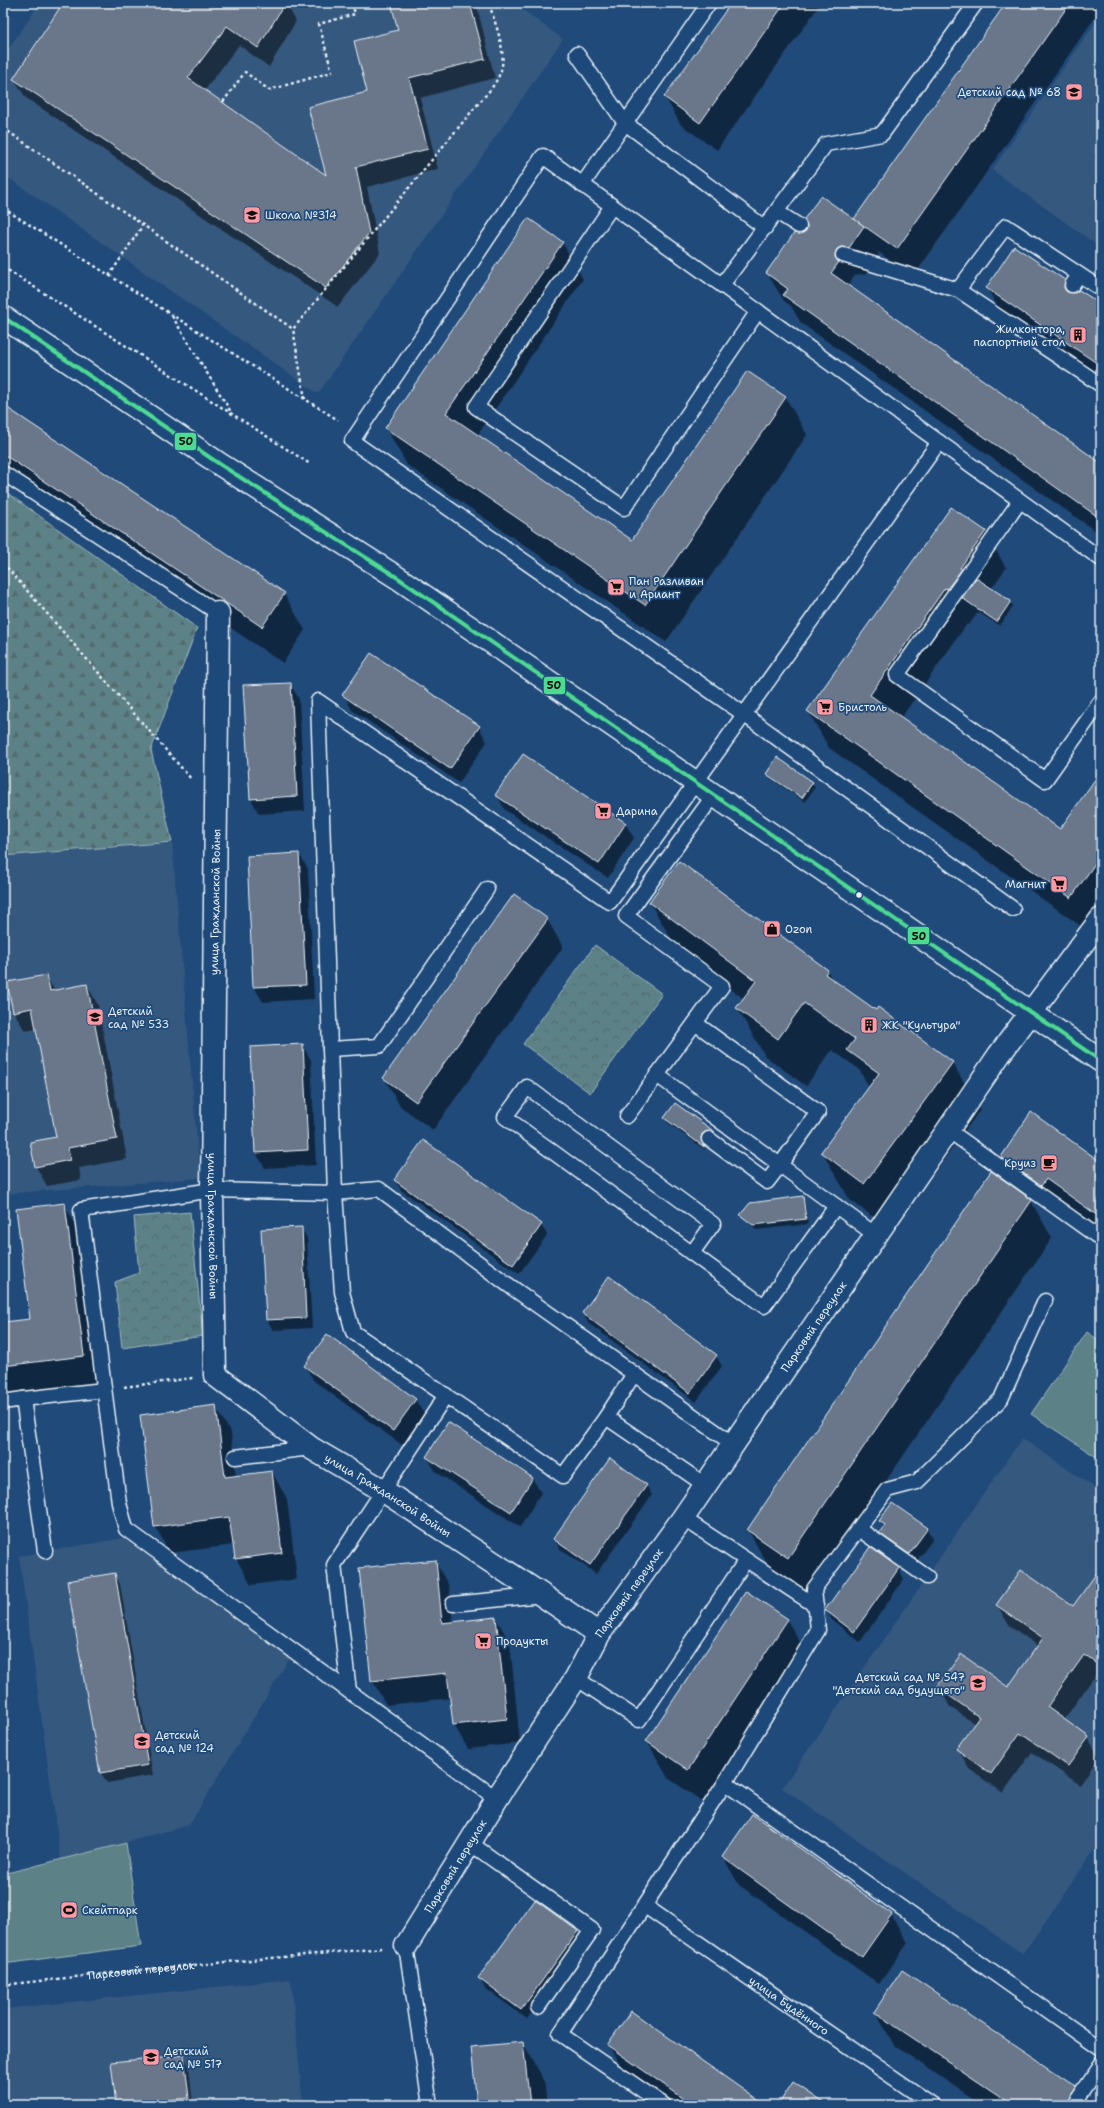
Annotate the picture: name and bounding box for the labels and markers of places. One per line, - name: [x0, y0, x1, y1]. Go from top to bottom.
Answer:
- school or university icon: Детский сад № 68: [1064, 82, 1084, 102]
- place label: Детский сад № 68: [957, 85, 1061, 100]
- school or university icon: Школа №314: [242, 205, 262, 225]
- place label: Школа №314: [265, 208, 337, 223]
- place label: Жилконтора, паспортный стол: [974, 322, 1065, 350]
- building icon: Жилконтора, паспортный стол: [1068, 325, 1088, 345]
- place label: Пан Разливан и Ариант: [629, 574, 704, 602]
- supermarket icon: Пан Разливан и Ариант: [606, 577, 626, 597]
- supermarket icon: Бристоль: [815, 697, 835, 717]
- place label: Бристоль: [838, 700, 888, 715]
- supermarket icon: Дарина: [593, 801, 613, 821]
- place label: Дарина: [616, 804, 658, 819]
- supermarket icon: Магнит: [1049, 874, 1069, 894]
- place label: Магнит: [1005, 877, 1046, 892]
- unlabelled marker: [854, 890, 864, 900]
- shop icon: Ozon: [762, 919, 782, 939]
- place label: Ozon: [785, 922, 813, 937]
- place label: Детский сад № 533: [108, 1004, 169, 1032]
- school or university icon: Детский сад № 533: [85, 1007, 105, 1027]
- building icon: ЖК "Культура": [859, 1015, 879, 1035]
- place label: ЖК "Культура": [882, 1018, 961, 1033]
- cafe icon: Круиз: [1039, 1153, 1059, 1173]
- place label: Круиз: [1004, 1156, 1036, 1171]
- supermarket icon: Продукты: [473, 1631, 493, 1651]
- place label: Продукты: [496, 1634, 548, 1649]
- place label: Детский сад № 547 "Детский сад будущего": [833, 1670, 965, 1698]
- school or university icon: Детский сад № 547 "Детский сад будущего": [968, 1673, 988, 1693]
- place label: Детский сад № 124: [155, 1728, 214, 1756]
- school or university icon: Детский сад № 124: [132, 1731, 152, 1751]
- sports icon: Скейтпарк: [59, 1900, 79, 1920]
- place label: Скейтпарк: [82, 1903, 138, 1918]
- place label: Детский сад № 517: [164, 2044, 223, 2072]
- school or university icon: Детский сад № 517: [141, 2047, 161, 2067]

